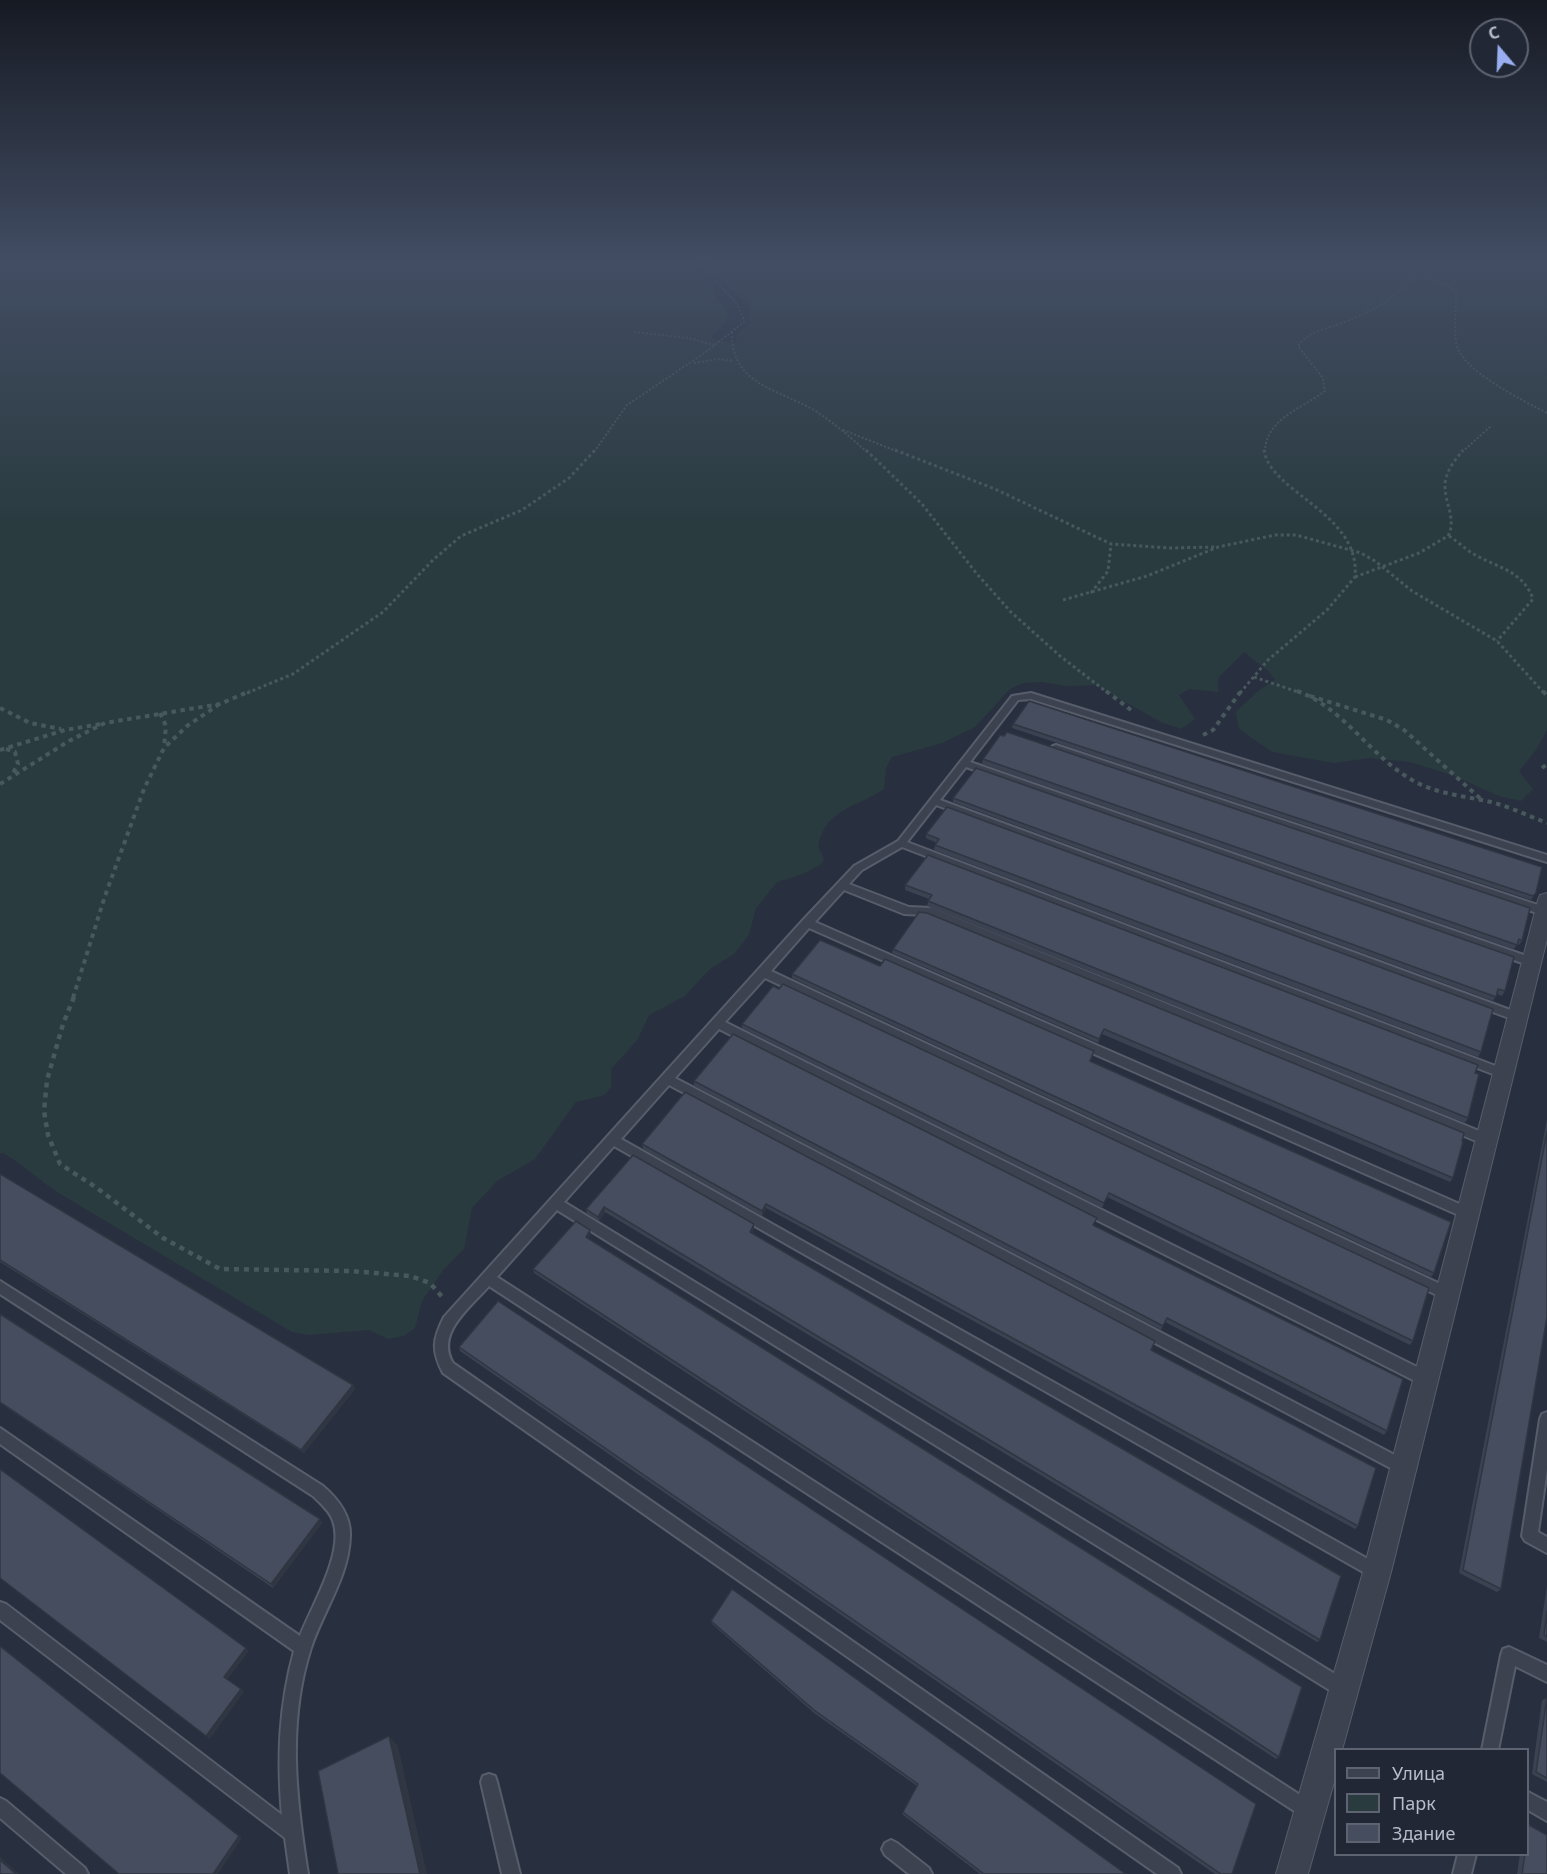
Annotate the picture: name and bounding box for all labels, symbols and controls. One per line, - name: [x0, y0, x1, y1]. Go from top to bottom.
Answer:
- north arrow: [1469, 18, 1529, 78]
- text: С: [1485, 21, 1502, 45]
- legend: [1334, 1748, 1529, 1856]
- text: Улица: [1392, 1761, 1445, 1785]
- text: Парк: [1392, 1791, 1436, 1815]
- text: Здание: [1392, 1821, 1455, 1845]

